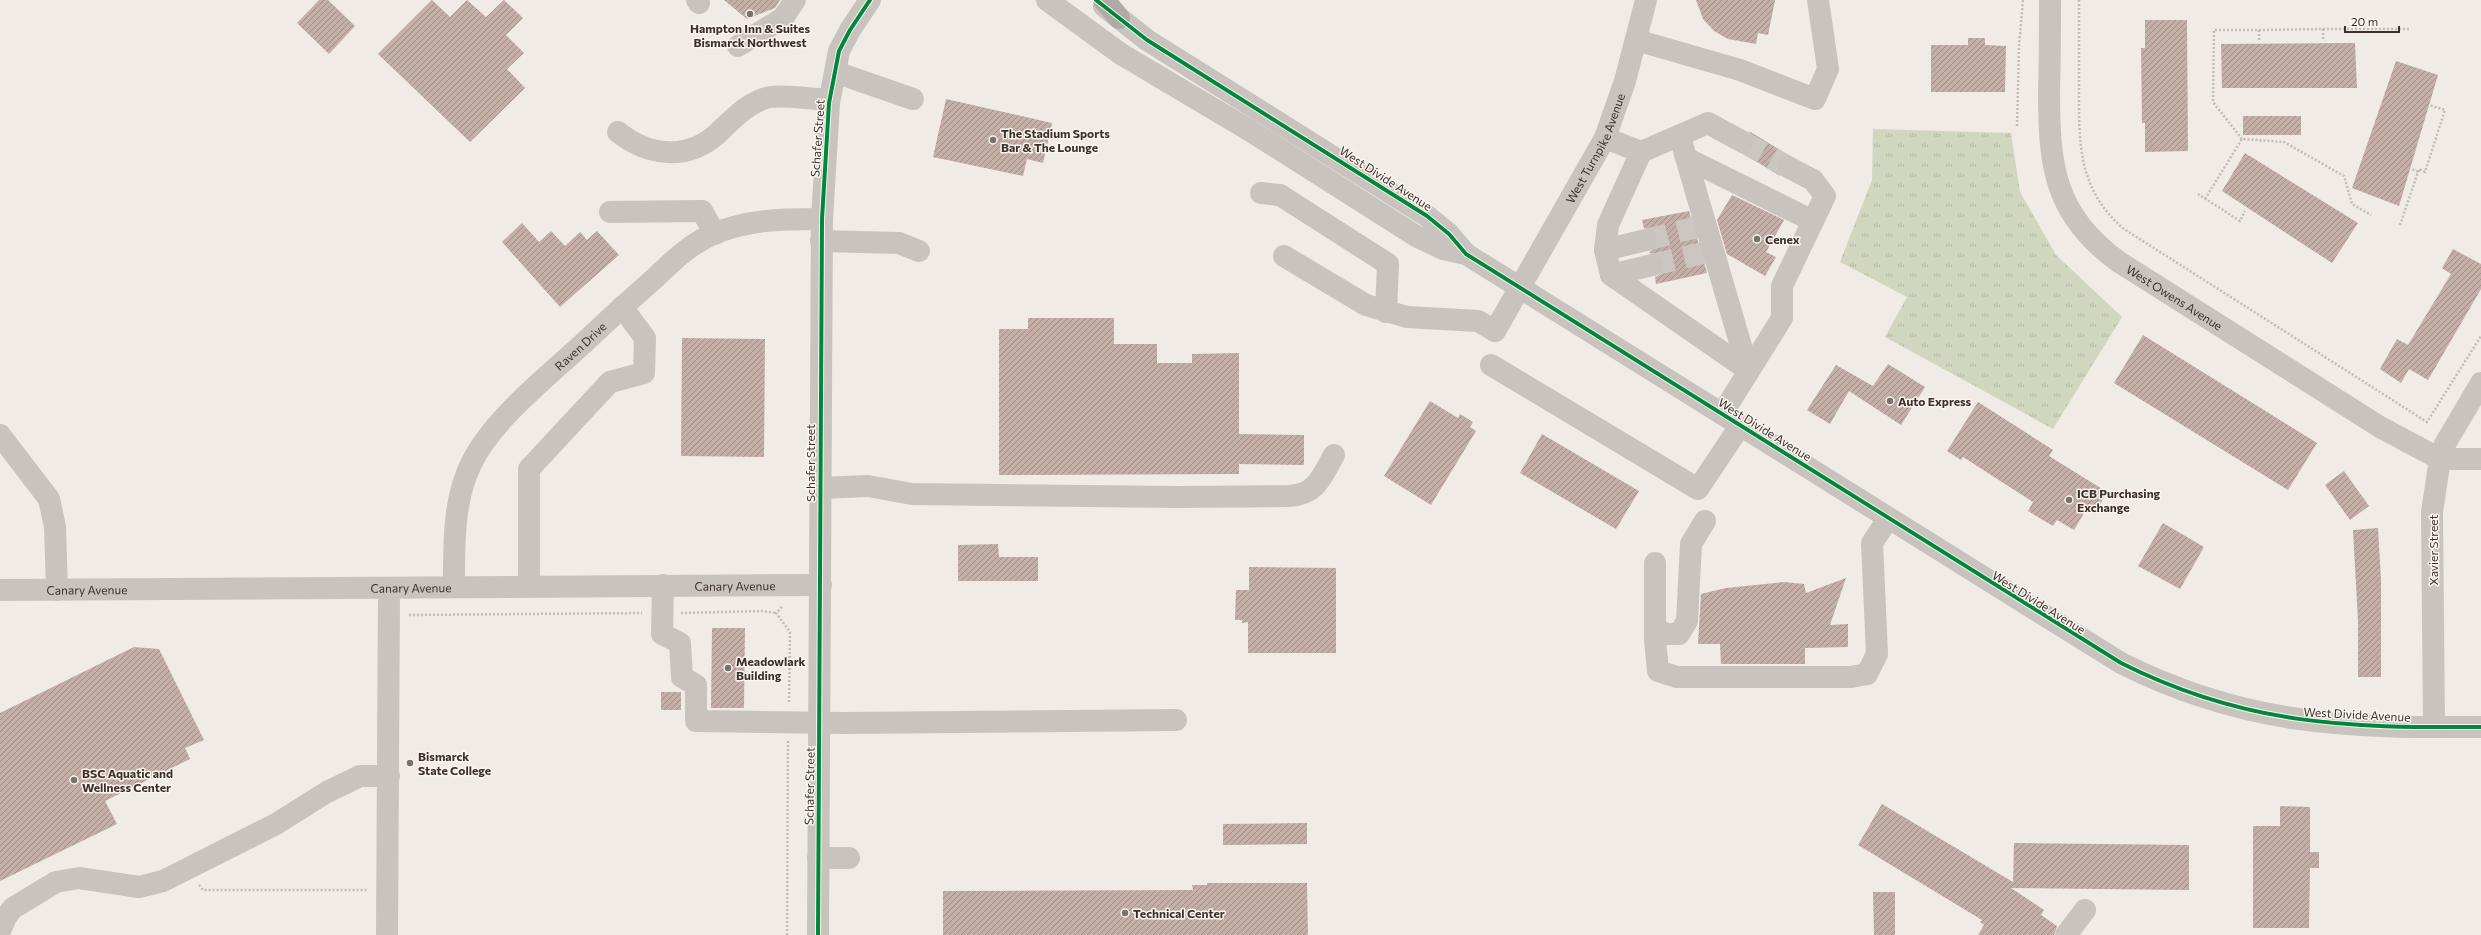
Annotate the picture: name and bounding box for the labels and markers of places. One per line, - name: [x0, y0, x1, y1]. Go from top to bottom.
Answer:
- marker: Hampton Inn & Suites Bismarck Northwest: [745, 9, 755, 19]
- place label: Hampton Inn & Suites Bismarck Northwest: [690, 21, 810, 49]
- place label: The Stadium Sports Bar & The Lounge: [1001, 126, 1110, 154]
- marker: The Stadium Sports Bar & The Lounge: [988, 135, 998, 145]
- place label: Cenex: [1765, 232, 1800, 246]
- marker: Cenex: [1752, 234, 1762, 244]
- place label: Auto Express: [1898, 394, 1972, 408]
- marker: Auto Express: [1885, 396, 1895, 406]
- place label: ICB Purchasing Exchange: [2077, 486, 2161, 514]
- marker: ICB Purchasing Exchange: [2064, 495, 2074, 505]
- place label: Meadowlark Building: [736, 654, 806, 682]
- marker: Meadowlark Building: [723, 663, 733, 673]
- place label: Bismarck State College: [418, 749, 491, 777]
- marker: Bismarck State College: [405, 758, 415, 768]
- place label: BSC Aquatic and Wellness Center: [82, 766, 173, 794]
- marker: BSC Aquatic and Wellness Center: [69, 775, 79, 785]
- place label: Technical Center: [1133, 906, 1225, 920]
- marker: Technical Center: [1120, 908, 1130, 918]

